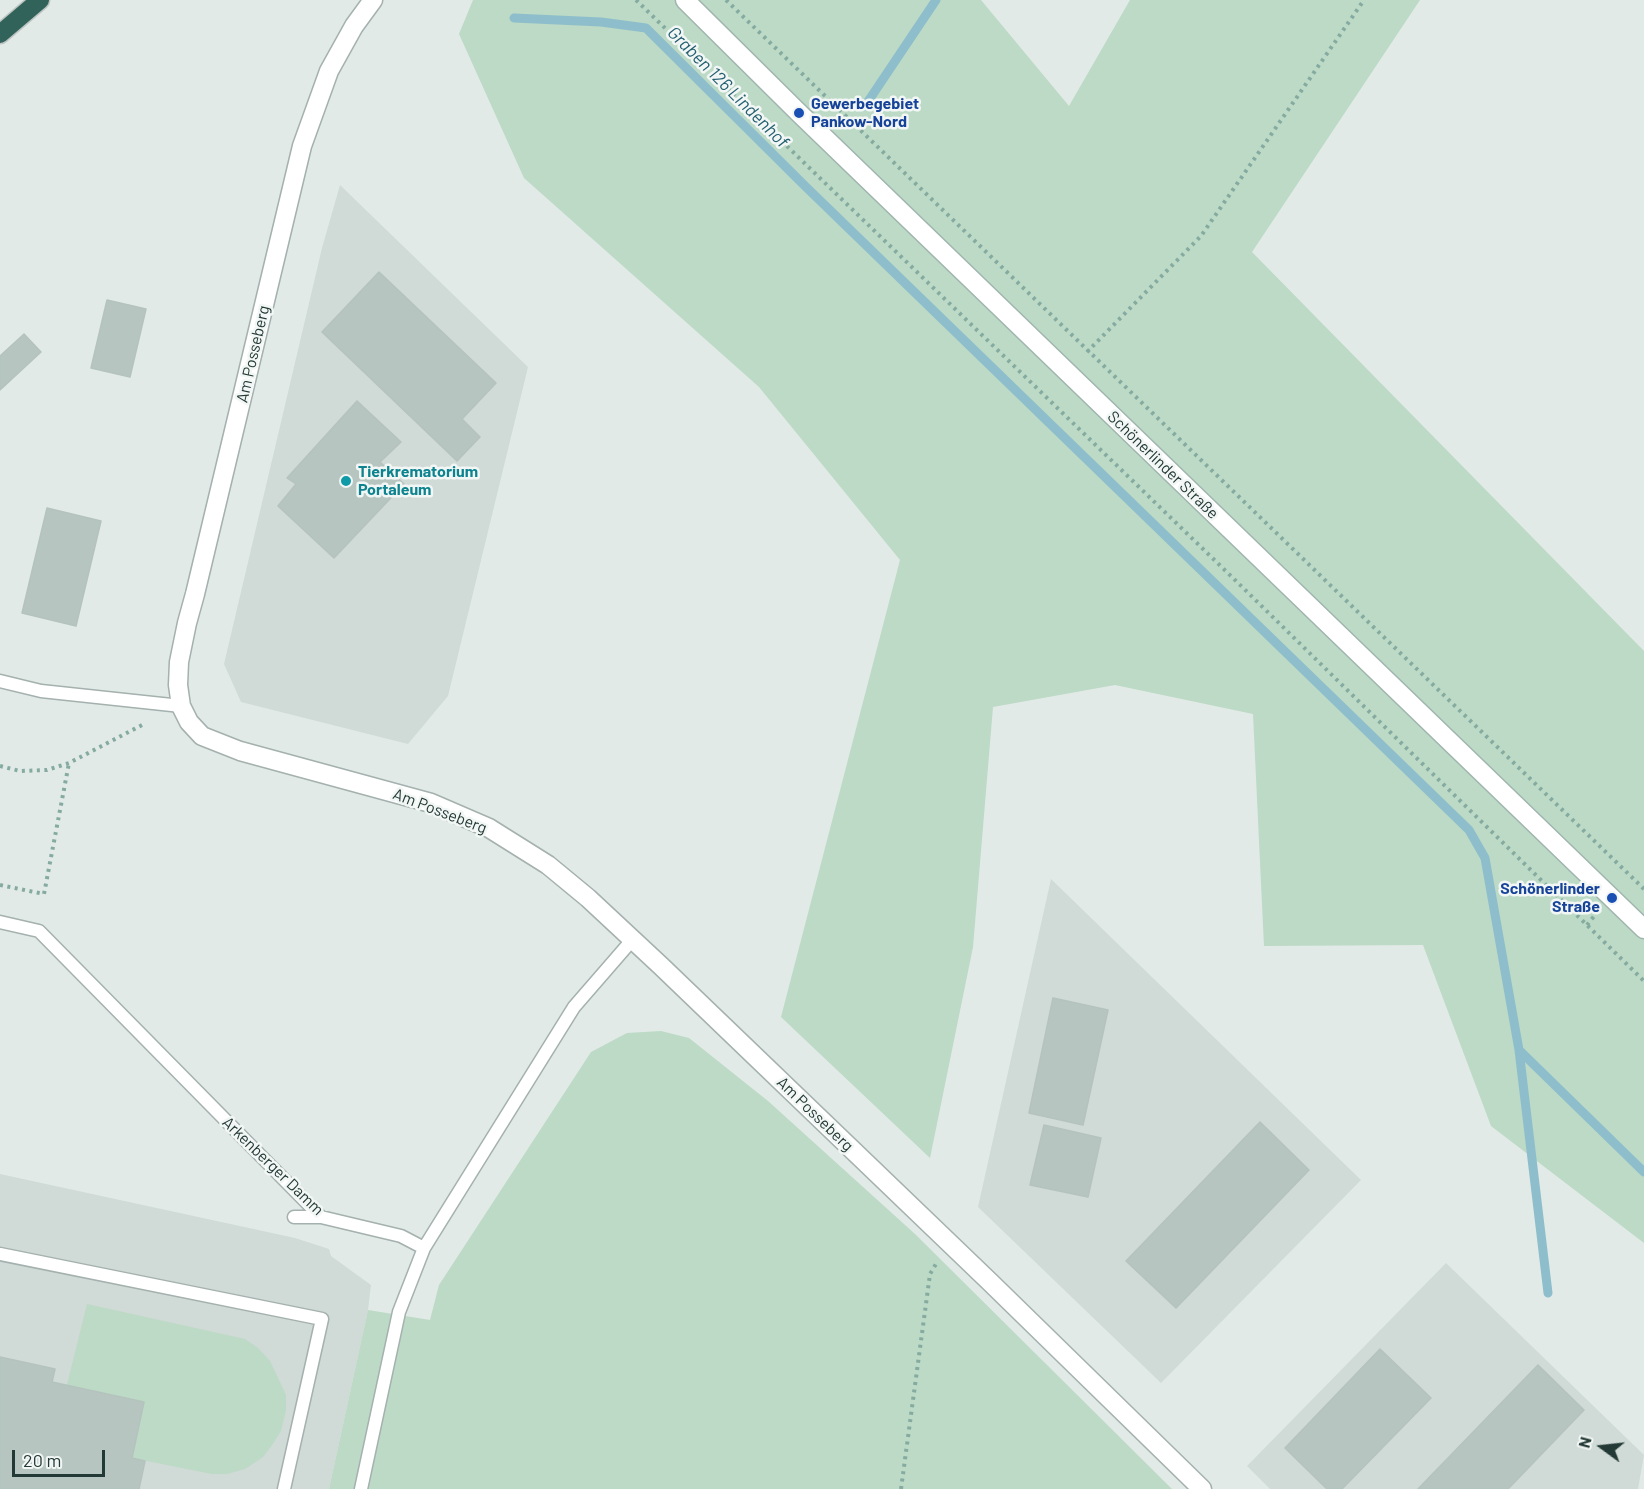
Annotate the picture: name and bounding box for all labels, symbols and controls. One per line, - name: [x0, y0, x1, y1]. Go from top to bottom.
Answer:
- water label: Graben 126 Lindenhof: [663, 22, 793, 152]
- place label: Gewerbegebiet Pankow-Nord: [811, 94, 919, 132]
- marker: Gewerbegebiet Pankow-Nord: [792, 106, 806, 120]
- street label: Am Posseberg: [233, 304, 273, 404]
- street label: Schönerlinder Straße: [1104, 407, 1222, 523]
- place label: Tierkrematorium Portaleum: [358, 462, 478, 500]
- marker: Tierkrematorium Portaleum: [339, 474, 353, 488]
- street label: Am Posseberg: [390, 784, 490, 838]
- place label: Schönerlinder Straße: [1500, 879, 1600, 917]
- marker: Schönerlinder Straße: [1605, 891, 1619, 905]
- street label: Am Posseberg: [773, 1073, 857, 1155]
- street label: Arkenberger Damm: [218, 1113, 328, 1219]
- north arrow: [1572, 1417, 1632, 1477]
- text: N: [1574, 1435, 1595, 1450]
- scale bar: [15, 1438, 108, 1476]
- text: 20 m: [23, 1449, 61, 1471]

